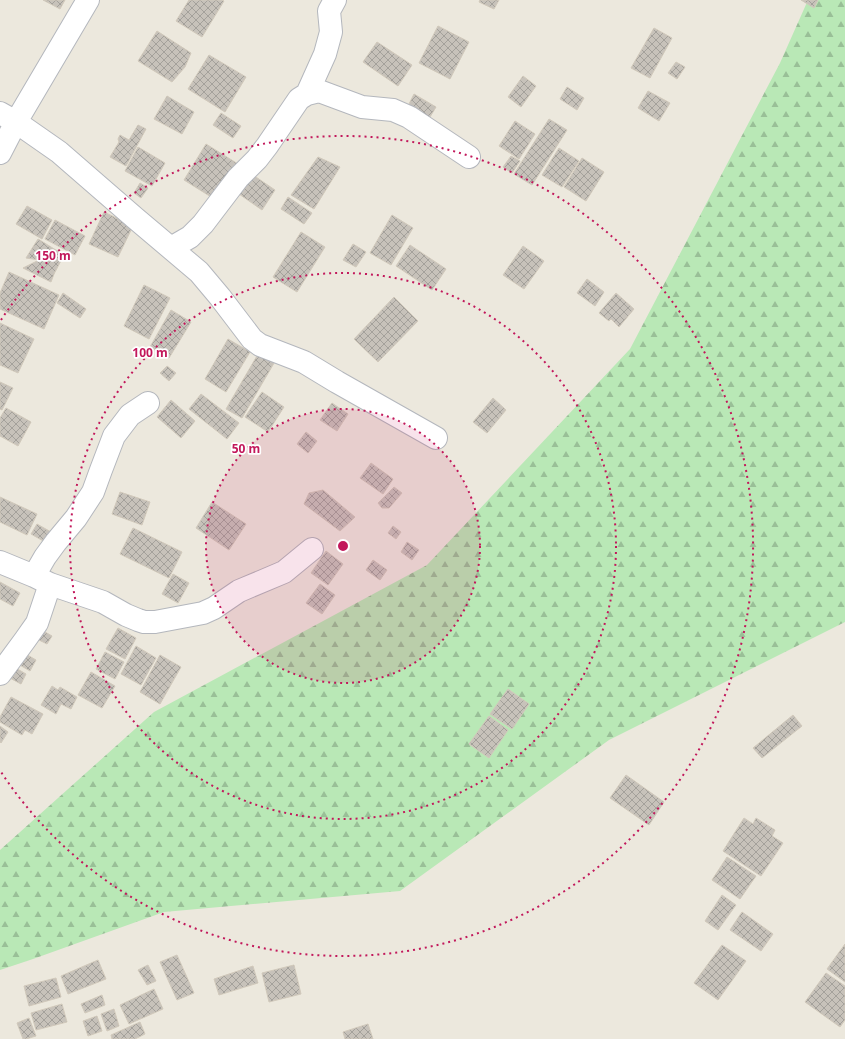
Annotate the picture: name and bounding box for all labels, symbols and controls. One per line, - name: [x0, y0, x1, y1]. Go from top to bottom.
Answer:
- text: 150 m: [35, 247, 71, 264]
- text: 100 m: [132, 344, 168, 361]
- text: 50 m: [232, 440, 260, 457]
- centre of rings: [336, 539, 350, 553]

